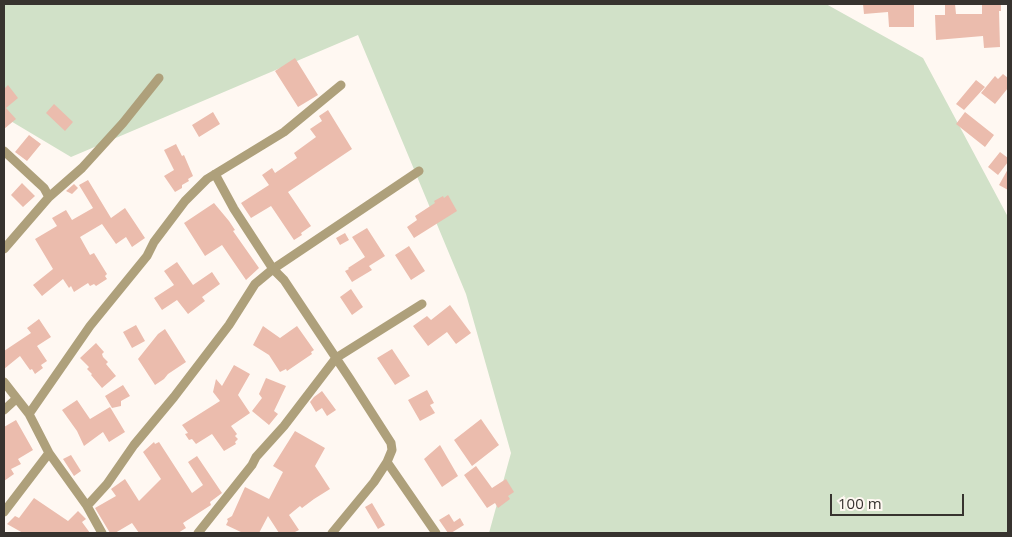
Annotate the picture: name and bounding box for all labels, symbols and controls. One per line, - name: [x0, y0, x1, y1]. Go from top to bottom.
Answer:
- scale bar: [832, 484, 966, 516]
- text: 100 m: [838, 493, 882, 513]

